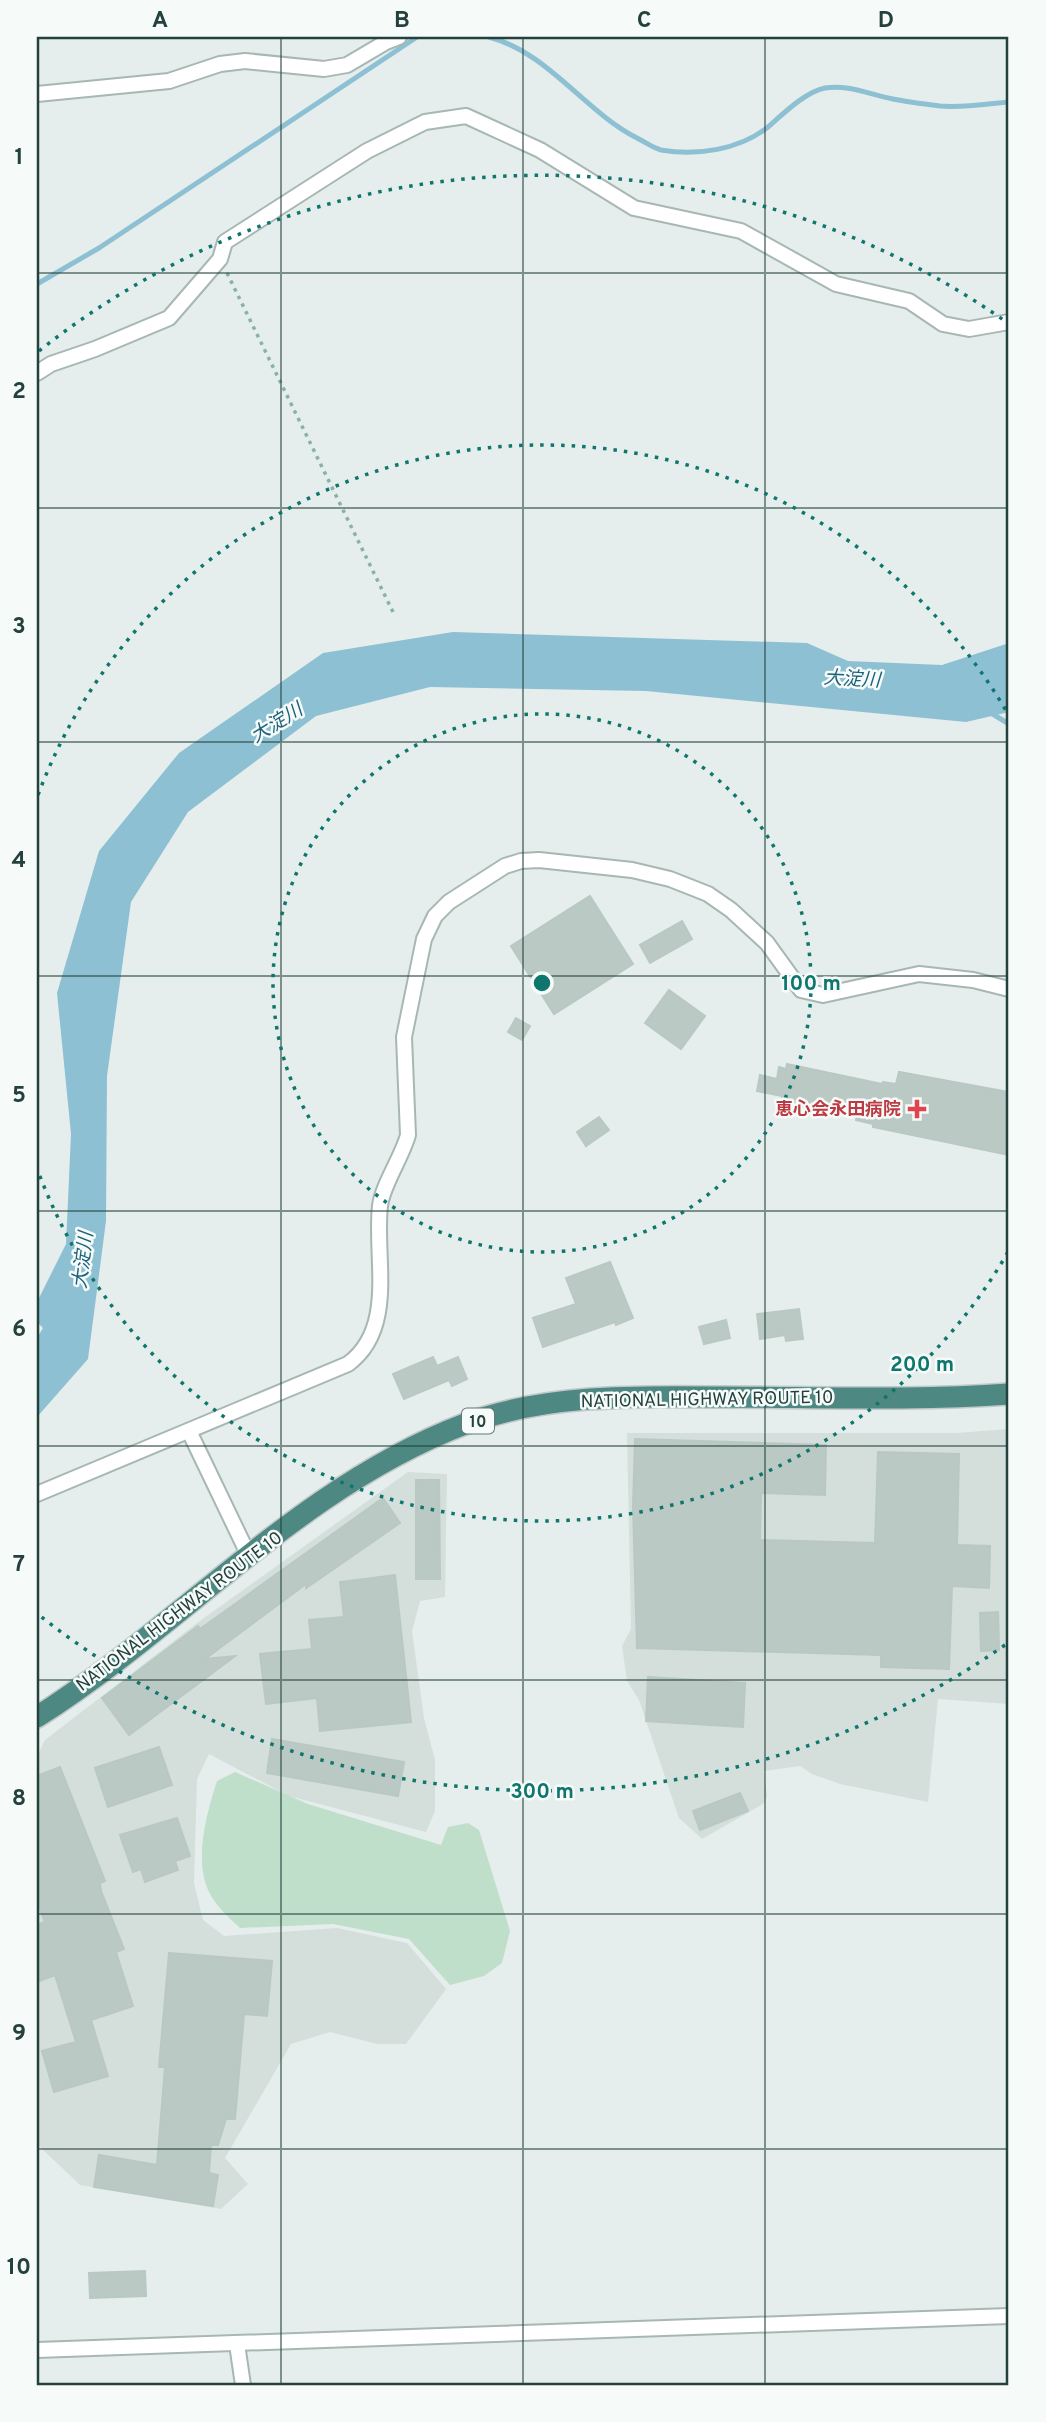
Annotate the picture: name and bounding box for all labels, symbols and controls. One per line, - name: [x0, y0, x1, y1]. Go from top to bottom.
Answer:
- text: A: [152, 7, 168, 36]
- text: B: [394, 7, 410, 36]
- text: C: [637, 7, 651, 36]
- text: D: [878, 7, 894, 36]
- text: 1: [14, 144, 24, 173]
- text: 2: [12, 378, 26, 407]
- text: 3: [12, 613, 26, 642]
- water label: 大淀川: [823, 667, 883, 694]
- water label: 大淀川: [247, 697, 309, 749]
- text: 4: [12, 847, 26, 876]
- centre of rings: [530, 971, 554, 995]
- text: 100 m: [781, 971, 841, 998]
- text: 5: [12, 1082, 26, 1111]
- place label: 恵心会永田病院: [775, 1099, 901, 1122]
- marker: 恵心会永田病院: [907, 1099, 927, 1119]
- water label: 大淀川: [69, 1229, 100, 1290]
- text: 6: [12, 1316, 26, 1345]
- text: 200 m: [890, 1352, 954, 1379]
- street label: NATIONAL HIGHWAY ROUTE 10: [580, 1387, 834, 1414]
- road number: 10: [462, 1408, 494, 1434]
- street label: NATIONAL HIGHWAY ROUTE 10: [72, 1527, 288, 1697]
- text: 7: [13, 1551, 25, 1580]
- text: 300 m: [510, 1779, 574, 1806]
- text: 8: [12, 1785, 26, 1814]
- text: 9: [12, 2020, 26, 2049]
- text: 10: [7, 2254, 31, 2283]

